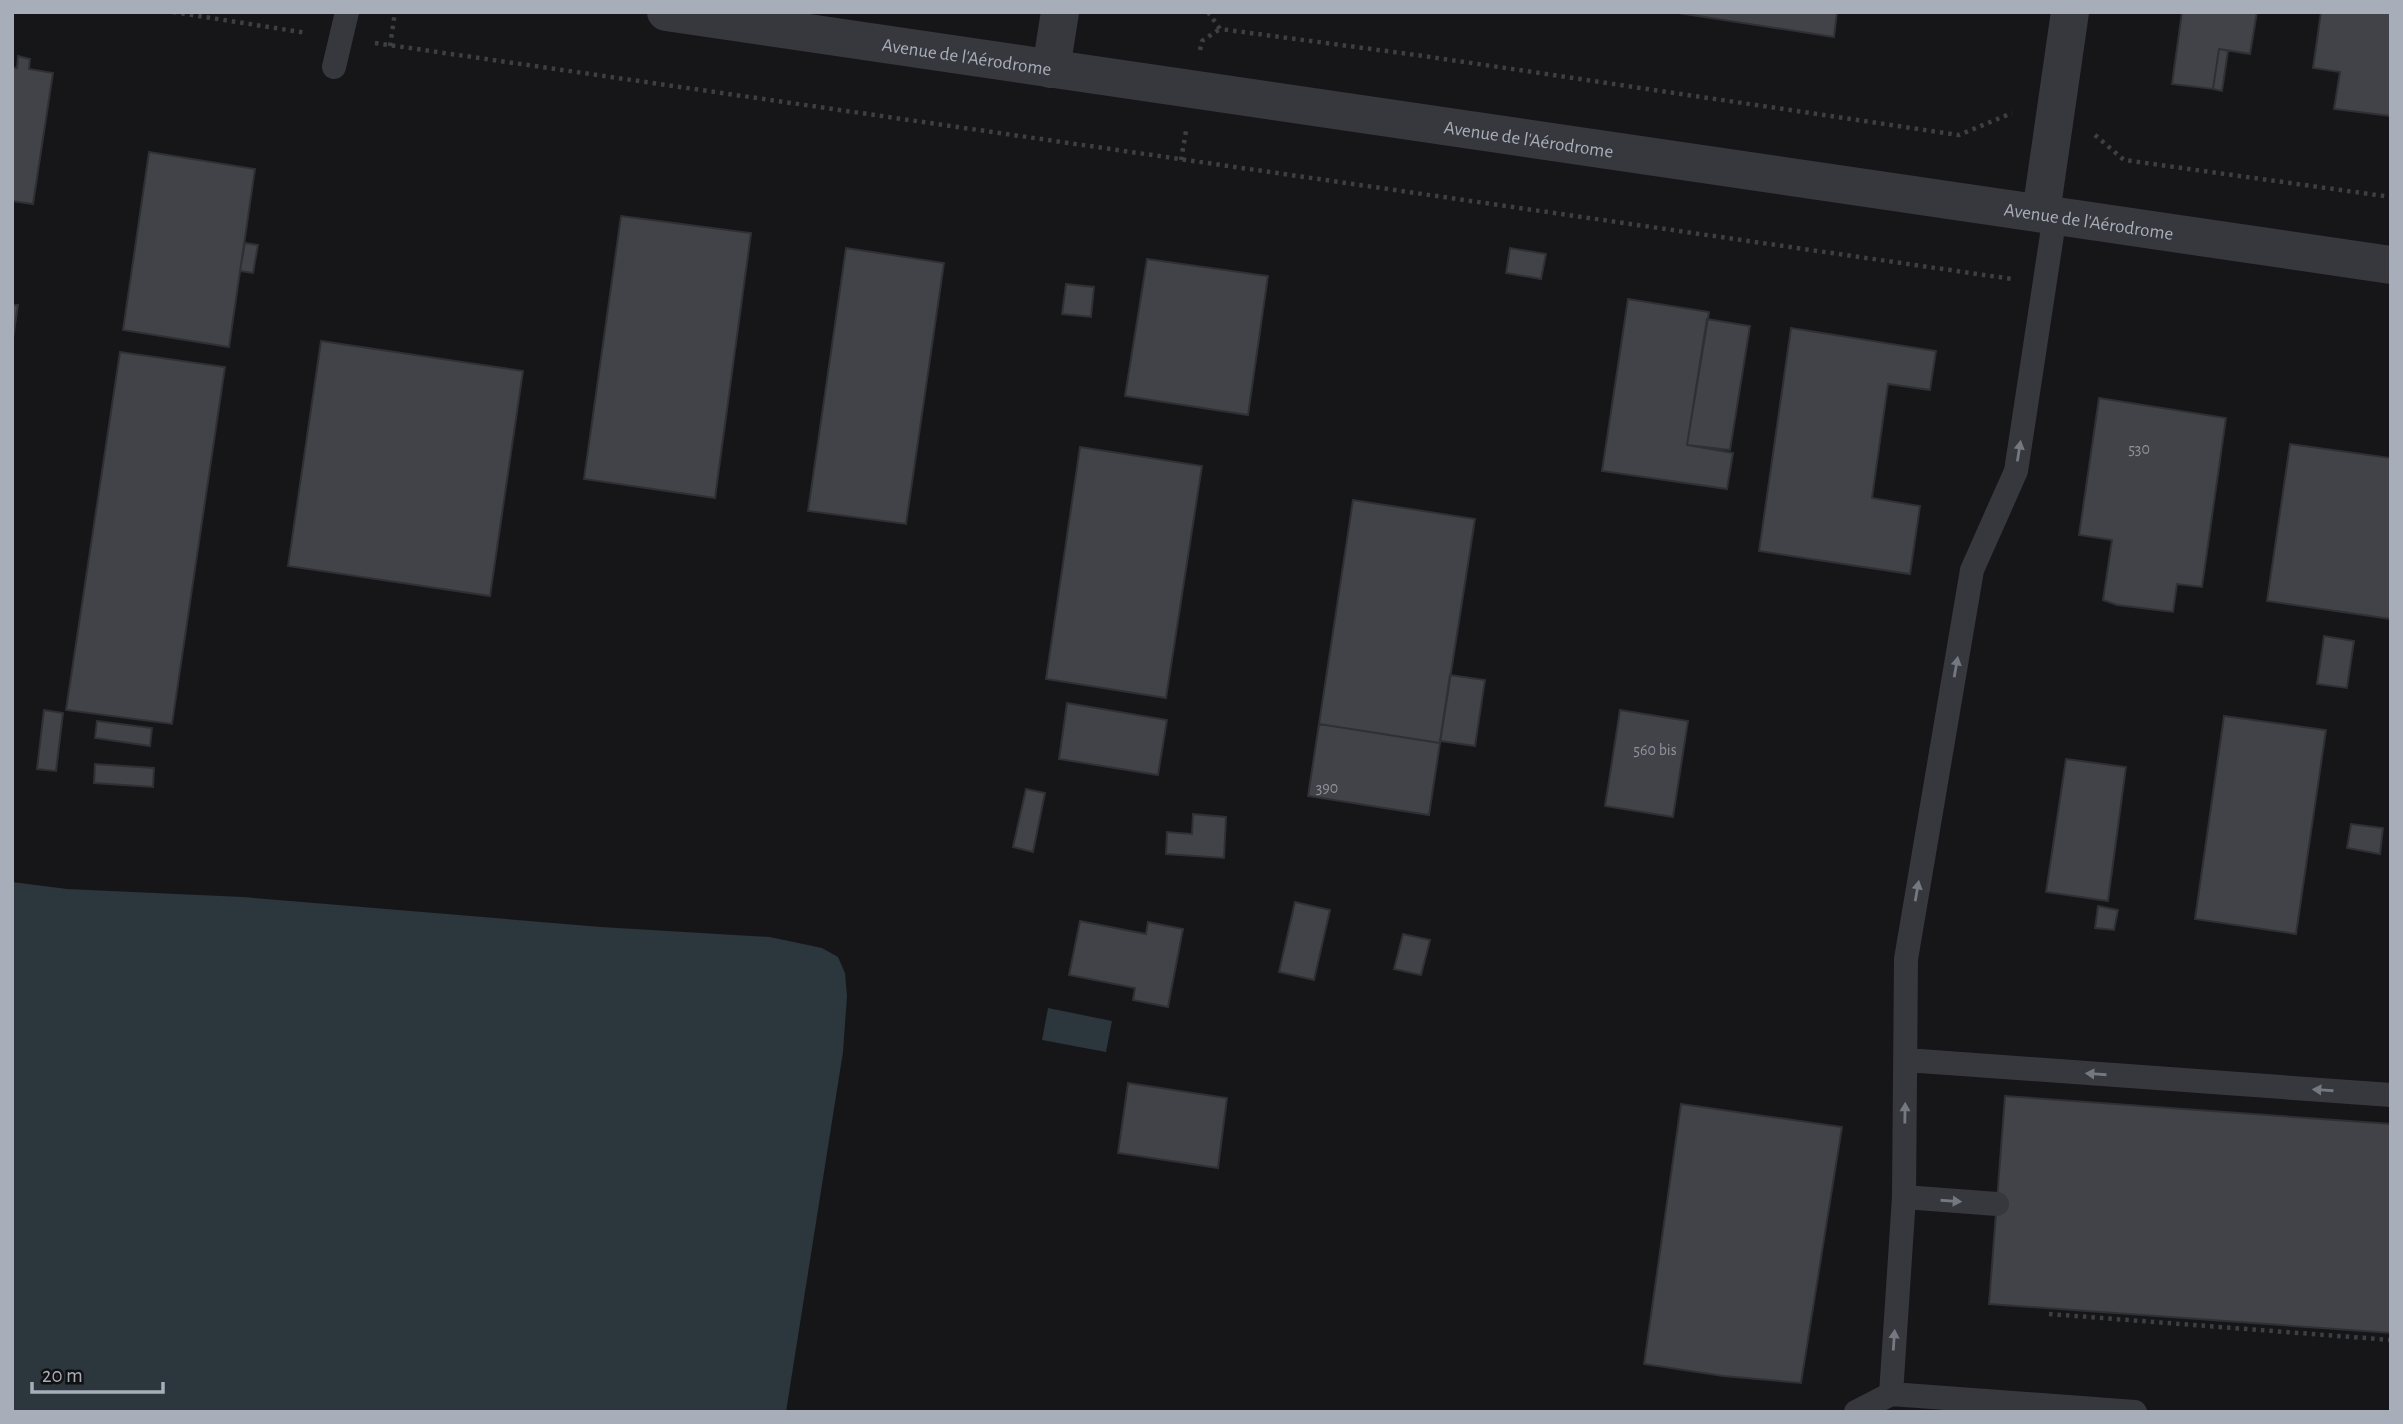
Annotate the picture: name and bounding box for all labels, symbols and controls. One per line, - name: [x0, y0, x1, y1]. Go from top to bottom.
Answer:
- street label: Avenue de l'Aérodrome: [881, 36, 1053, 79]
- street label: Avenue de l'Aérodrome: [1443, 118, 1615, 162]
- street label: Avenue de l'Aérodrome: [2003, 200, 2175, 244]
- one-way arrow: [2014, 439, 2025, 461]
- house number: 530: [2128, 441, 2150, 457]
- one-way arrow: [1950, 656, 1961, 678]
- house number: 560 bis: [1633, 742, 1677, 758]
- house number: 390: [1316, 780, 1338, 796]
- one-way arrow: [1912, 880, 1923, 902]
- one-way arrow: [2085, 1068, 2107, 1079]
- one-way arrow: [2311, 1085, 2333, 1096]
- one-way arrow: [1899, 1102, 1911, 1124]
- one-way arrow: [1940, 1196, 1962, 1207]
- one-way arrow: [1889, 1329, 1900, 1351]
- scale bar: [32, 1350, 163, 1394]
- text: 20 m: [42, 1365, 83, 1386]

